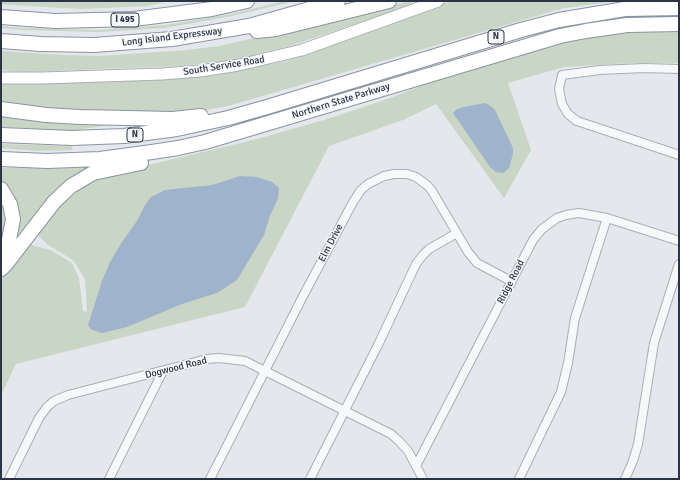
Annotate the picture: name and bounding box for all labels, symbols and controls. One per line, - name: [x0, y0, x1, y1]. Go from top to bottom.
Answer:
- road number: I 495: [111, 13, 139, 27]
- street label: Long Island Expressway: [121, 25, 223, 49]
- road number: N: [488, 30, 504, 44]
- street label: South Service Road: [182, 54, 266, 78]
- street label: Northern State Parkway: [291, 80, 391, 122]
- road number: N: [127, 128, 143, 142]
- street label: Elm Drive: [316, 222, 346, 264]
- street label: Ridge Road: [495, 258, 527, 306]
- street label: Dogwood Road: [144, 355, 208, 381]

